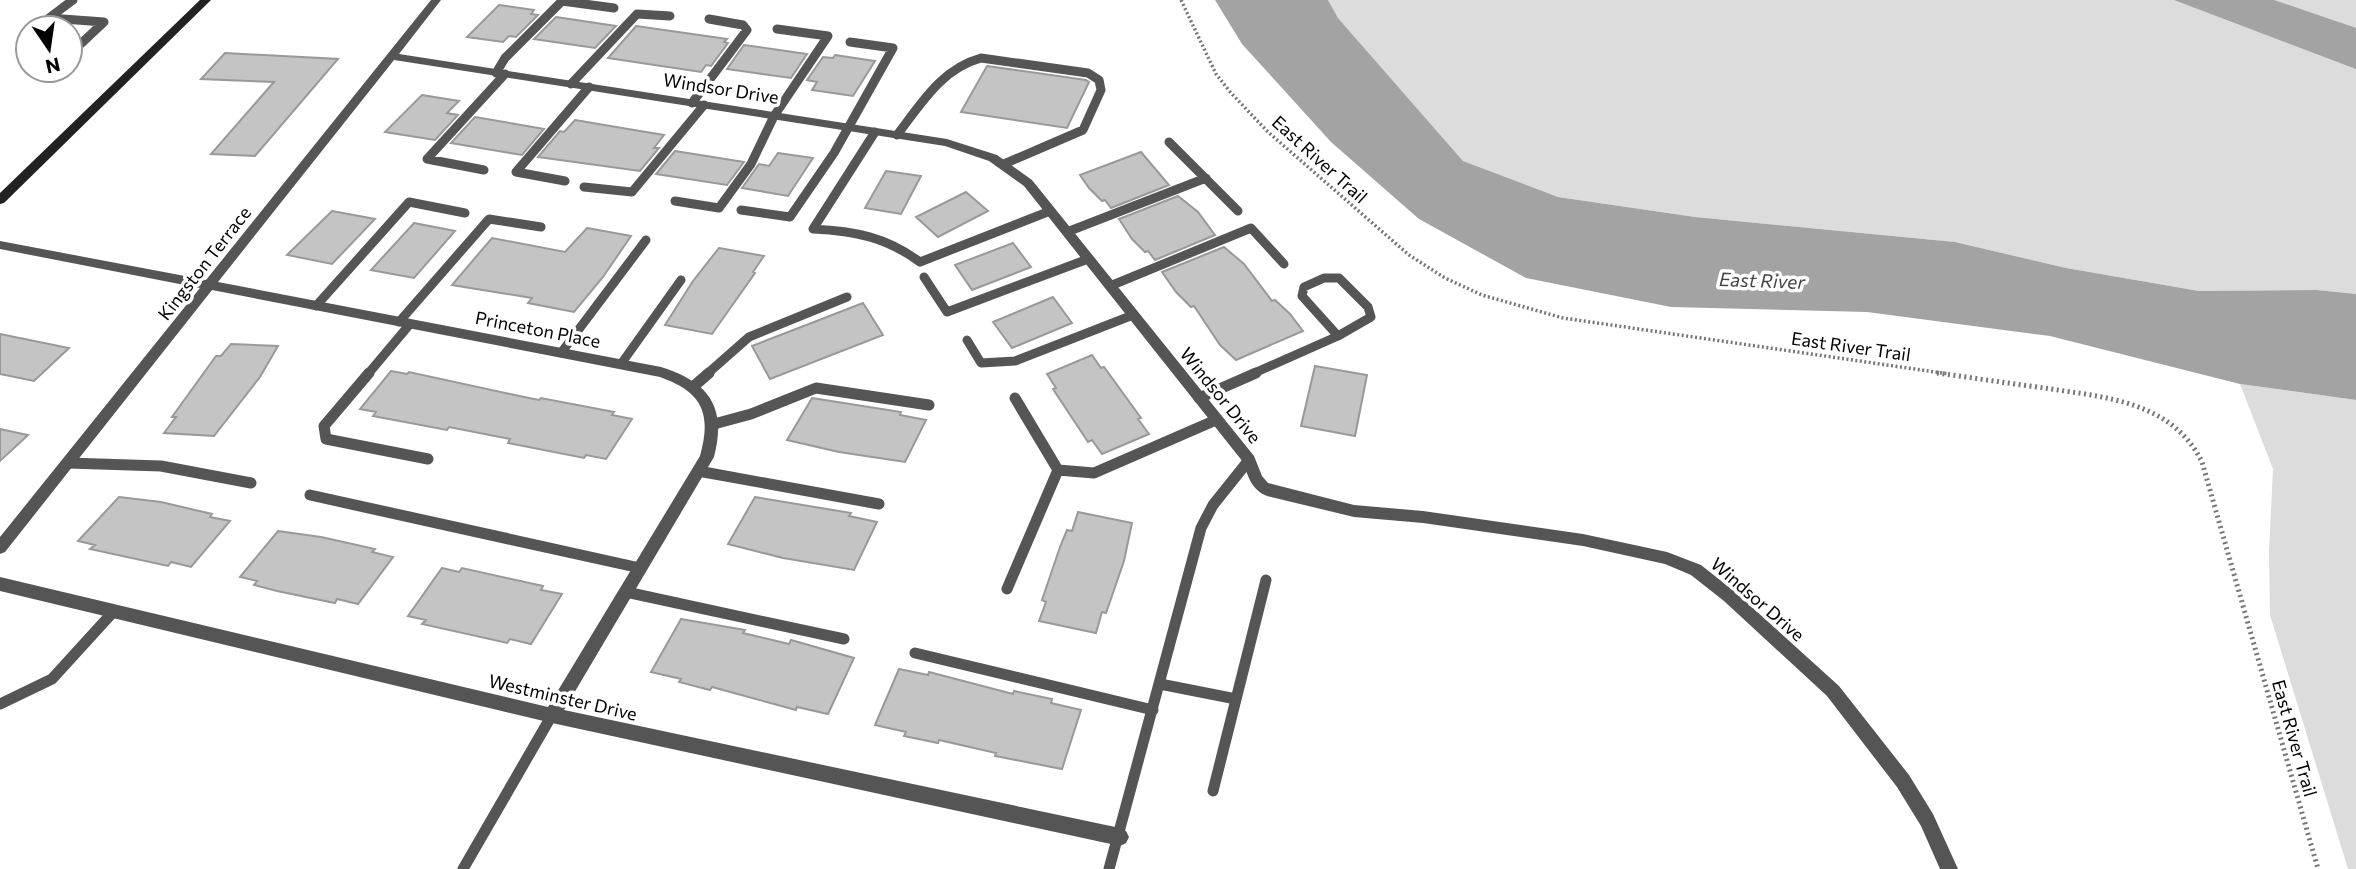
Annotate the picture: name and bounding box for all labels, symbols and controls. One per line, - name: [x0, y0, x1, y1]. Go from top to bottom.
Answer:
- north arrow: [14, 14, 84, 84]
- text: N: [43, 53, 62, 79]
- street label: Windsor Drive: [662, 68, 780, 108]
- street label: East River Trail: [1268, 111, 1372, 207]
- street label: Kingston Terrace: [153, 202, 255, 324]
- water label: East River: [1719, 267, 1807, 293]
- street label: Princeton Place: [473, 306, 603, 352]
- street label: East River Trail: [1790, 327, 1912, 365]
- street label: Windsor Drive: [1176, 343, 1266, 447]
- street label: Windsor Drive: [1707, 552, 1809, 646]
- street label: Westminster Drive: [487, 669, 639, 725]
- street label: East River Trail: [2268, 677, 2322, 799]

